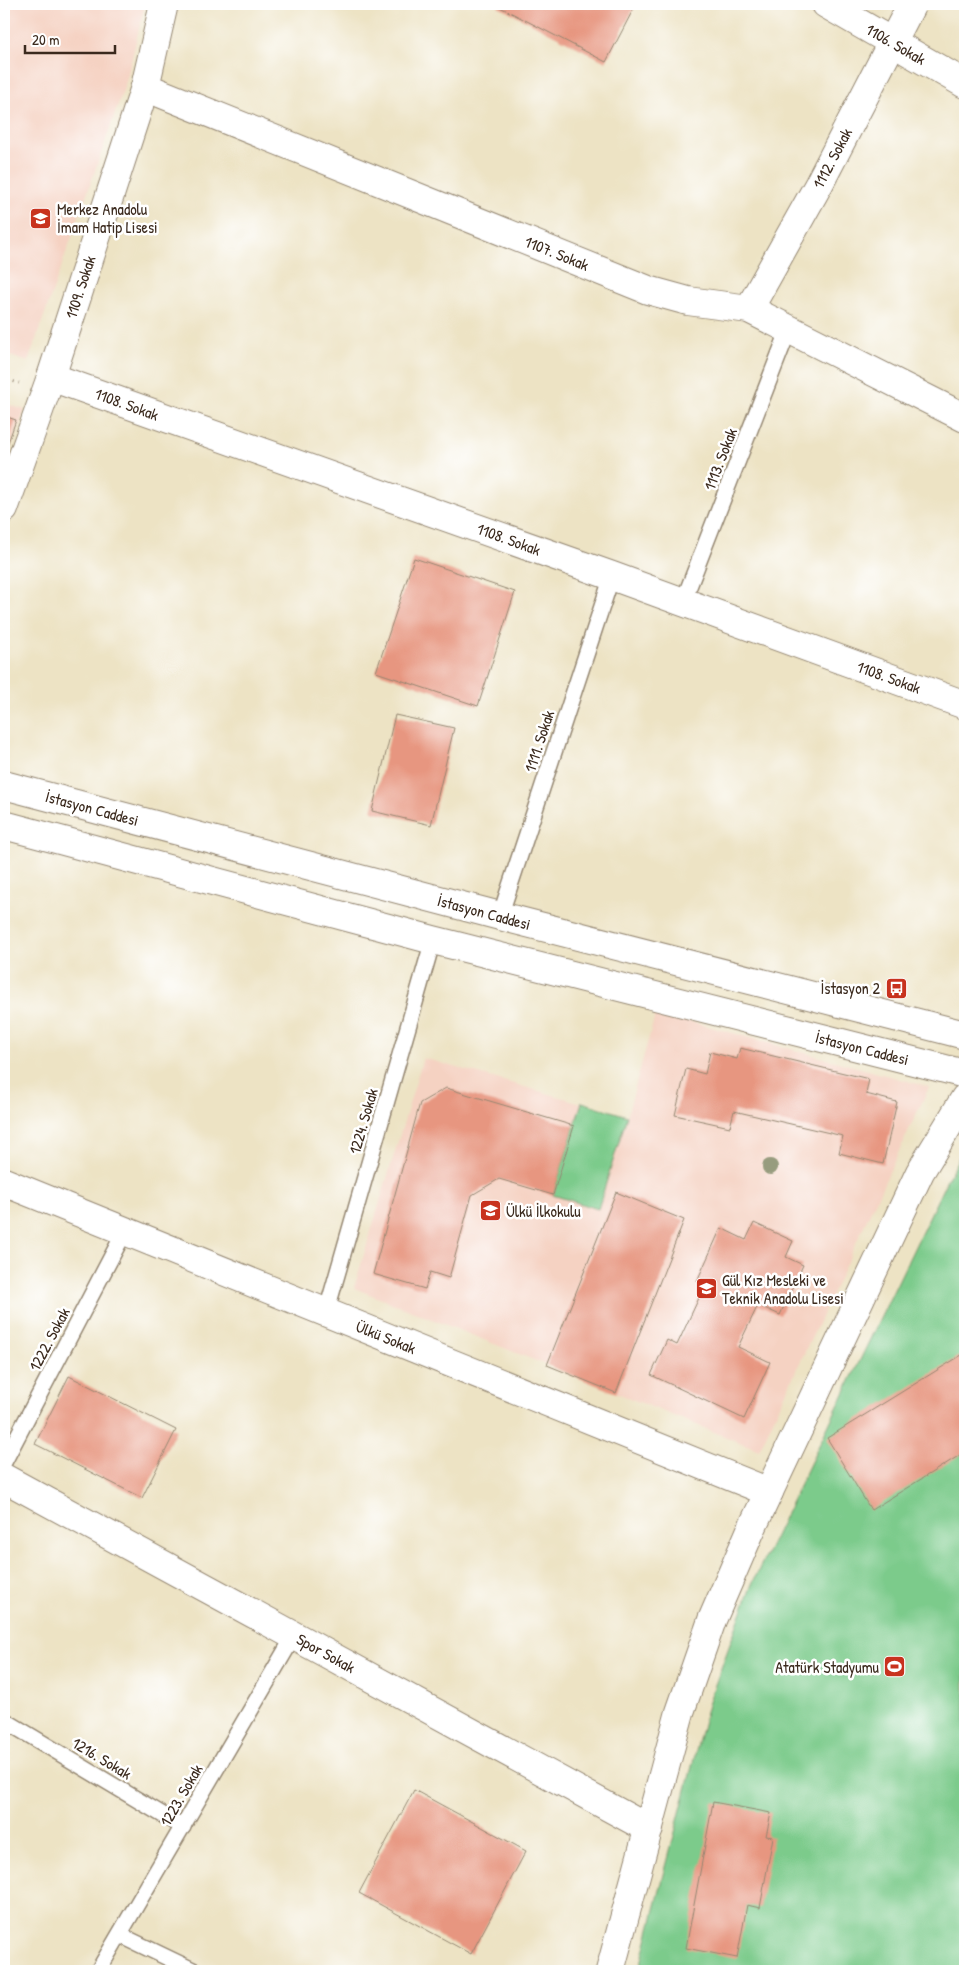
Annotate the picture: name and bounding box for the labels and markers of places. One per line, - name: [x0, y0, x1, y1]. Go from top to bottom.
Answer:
- place label: Merkez Anadolu İmam Hatip Lisesi: [57, 198, 158, 238]
- school or university icon: Merkez Anadolu İmam Hatip Lisesi: [29, 206, 53, 230]
- bus stop icon: İstasyon 2: [884, 976, 908, 1000]
- place label: İstasyon 2: [821, 977, 880, 999]
- school or university icon: Ülkü İlkokulu: [478, 1199, 502, 1223]
- place label: Ülkü İlkokulu: [506, 1200, 581, 1222]
- place label: Gül Kız Mesleki ve Teknik Anadolu Lisesi: [722, 1269, 844, 1309]
- school or university icon: Gül Kız Mesleki ve Teknik Anadolu Lisesi: [694, 1277, 718, 1301]
- sports icon: Atatürk Stadyumu: [883, 1655, 907, 1679]
- place label: Atatürk Stadyumu: [775, 1656, 880, 1678]

